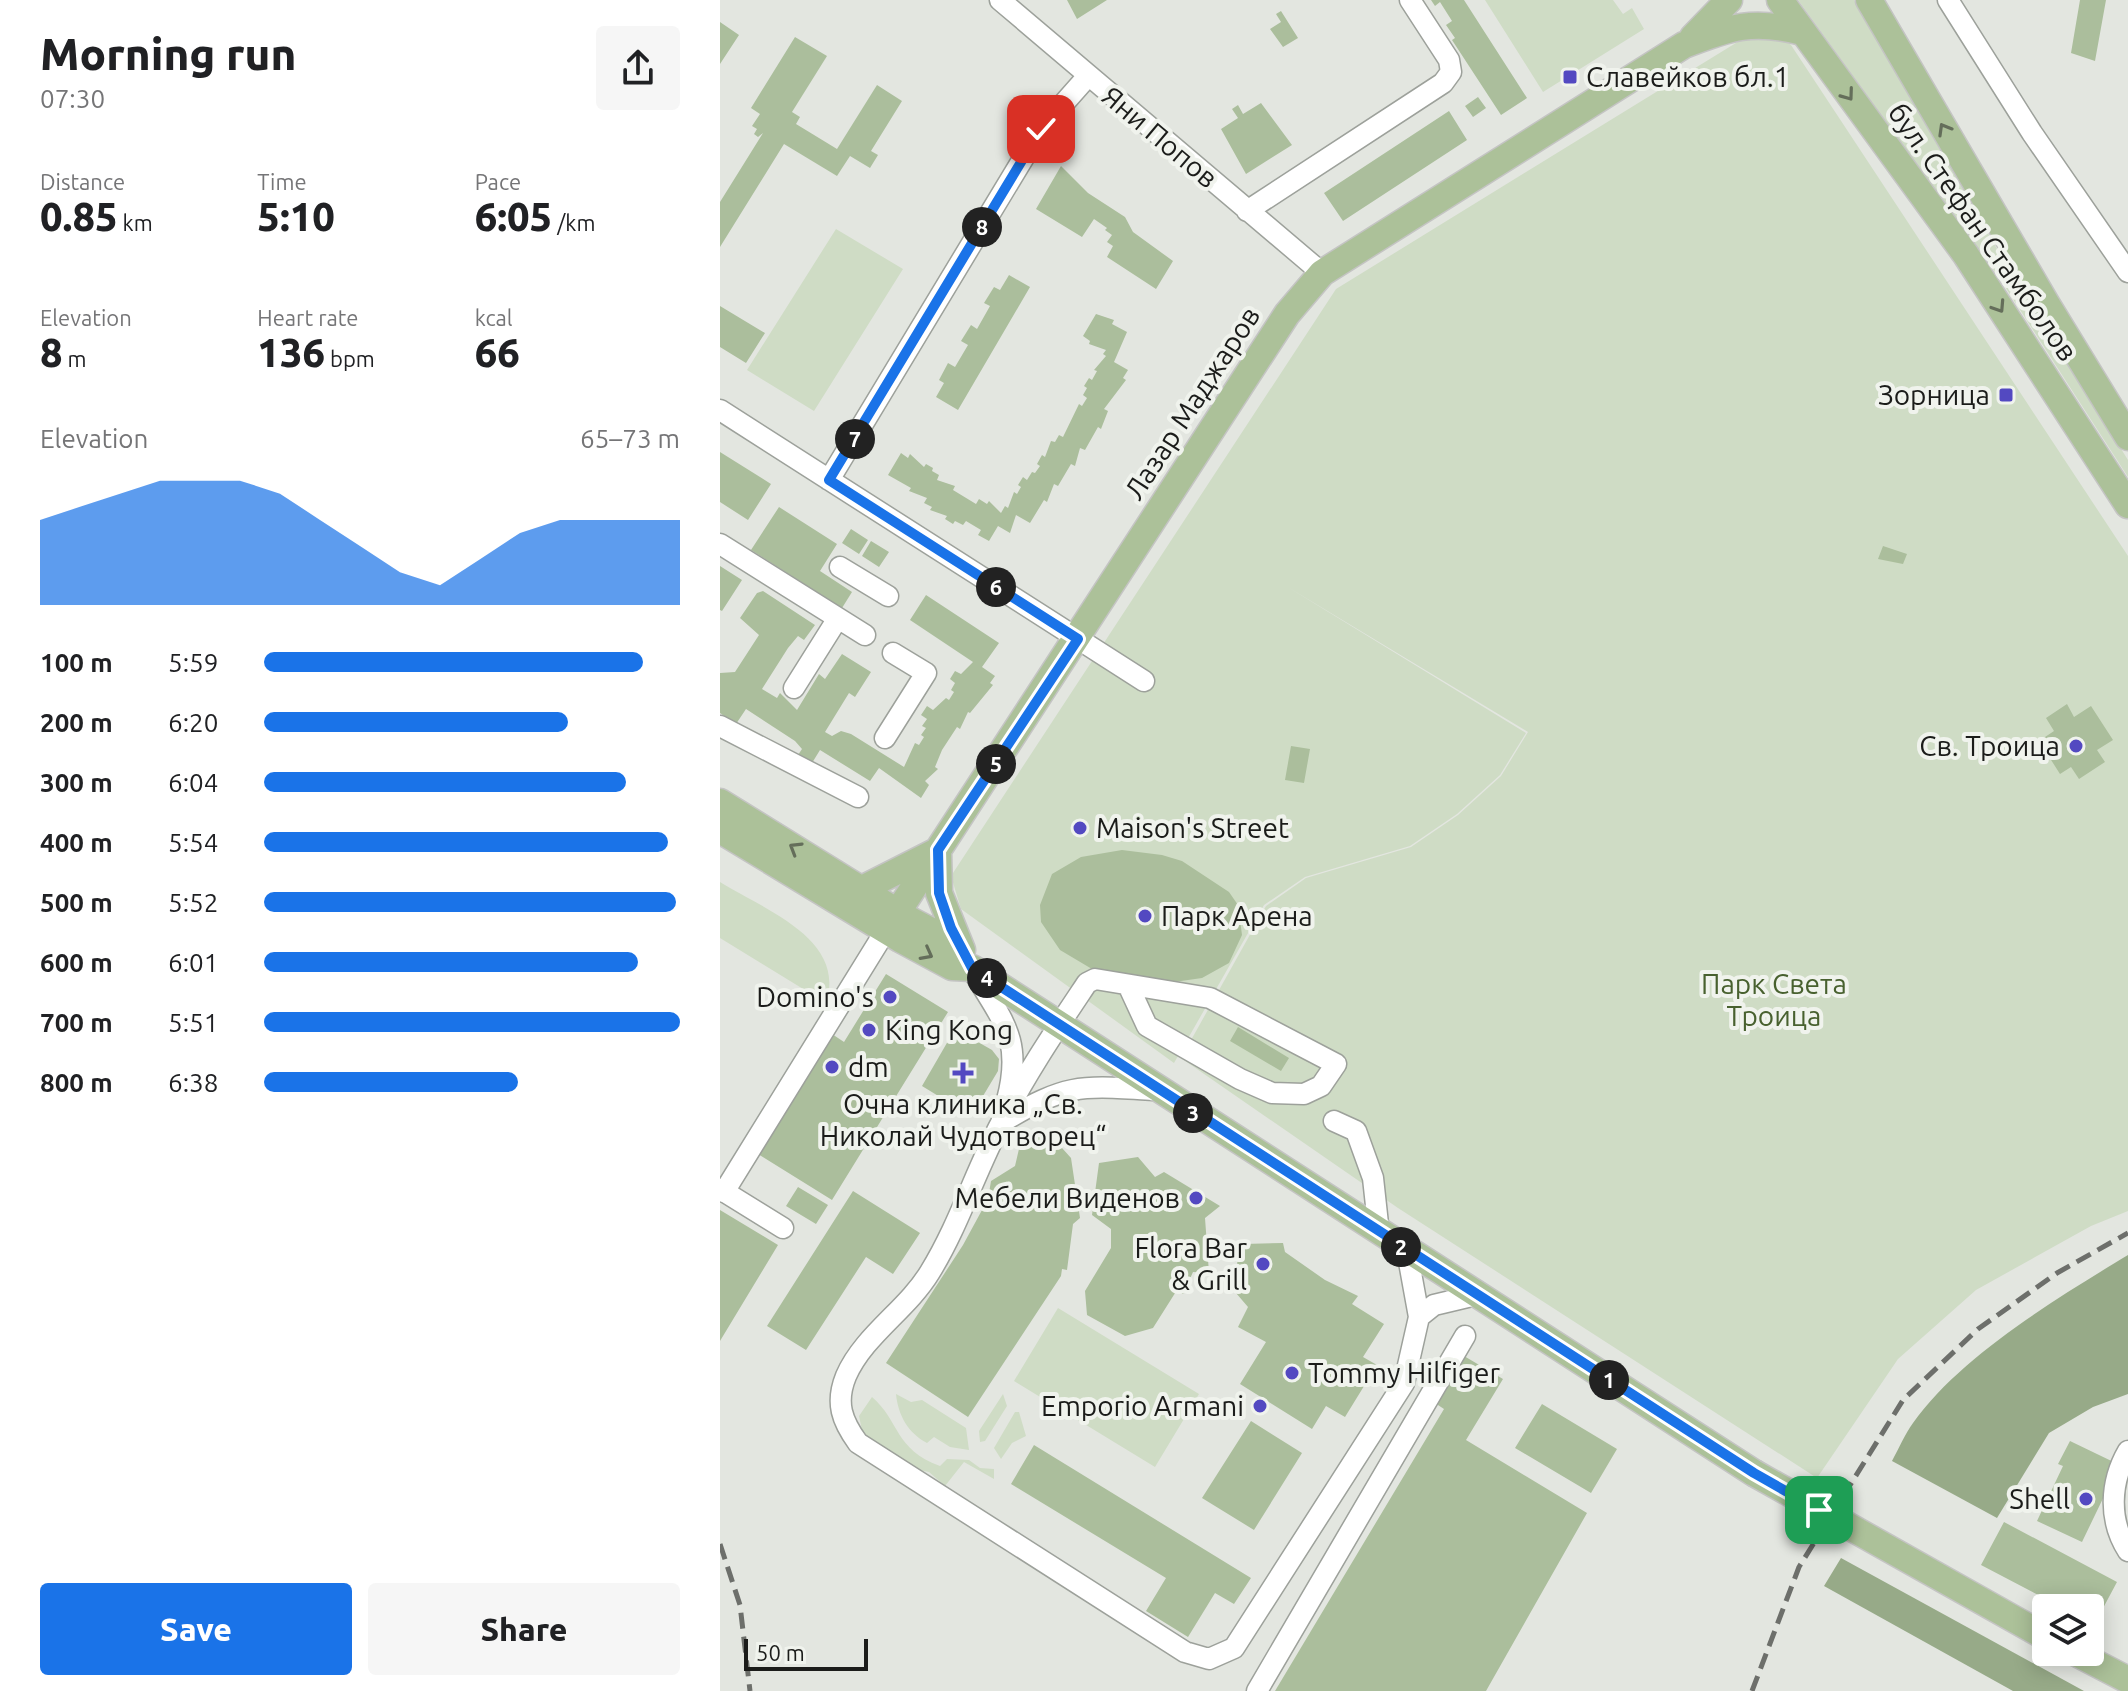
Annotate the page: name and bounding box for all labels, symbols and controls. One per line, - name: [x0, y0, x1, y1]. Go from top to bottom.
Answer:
- button: share: [596, 26, 680, 110]
- text: Morning run: [40, 29, 296, 78]
- place label: Славейков бл.1: [1586, 61, 1790, 92]
- marker: Славейков бл.1: [1561, 68, 1579, 86]
- street label: Яни Попов: [1097, 80, 1224, 194]
- text: 07:30: [40, 84, 105, 113]
- one-way arrow: [1839, 87, 1853, 101]
- pin: [1007, 95, 1075, 163]
- street label: бул. Стефан Стамболов: [1883, 97, 2084, 366]
- icon: check: [1019, 107, 1063, 151]
- one-way arrow: [1938, 124, 1954, 138]
- text: Distance: [40, 169, 125, 194]
- text: Time: [257, 169, 307, 194]
- text: Pace: [475, 169, 521, 194]
- text: 0.85: [40, 194, 118, 239]
- text: 5:10: [257, 194, 335, 239]
- text: 6:05: [475, 194, 552, 239]
- pin: 8: [962, 207, 1002, 247]
- text: km: [118, 210, 153, 235]
- text: /km: [552, 210, 595, 235]
- text: 8: [976, 214, 988, 239]
- one-way arrow: [1990, 298, 2005, 313]
- street label: Лазар Маджаров: [1118, 301, 1265, 505]
- text: Elevation: [40, 305, 132, 330]
- text: Heart rate: [257, 305, 359, 330]
- text: kcal: [475, 305, 513, 330]
- text: 8: [40, 330, 63, 375]
- text: 136: [257, 330, 325, 375]
- text: 66: [475, 330, 520, 375]
- text: m: [63, 346, 87, 371]
- text: bpm: [325, 346, 375, 371]
- place label: Зорница: [1878, 379, 1990, 410]
- marker: Зорница: [1997, 386, 2015, 404]
- pin: 7: [835, 419, 875, 459]
- text: Elevation: [40, 424, 148, 453]
- text: 65–73 m: [580, 424, 680, 453]
- text: 7: [849, 426, 861, 451]
- pin: 6: [976, 567, 1016, 607]
- text: 6: [990, 574, 1002, 599]
- text: 100 m: [40, 648, 113, 677]
- text: 5:59: [168, 648, 218, 677]
- text: 200 m: [40, 708, 113, 737]
- text: 6:20: [168, 708, 218, 737]
- place label: Св. Троица: [1919, 730, 2060, 761]
- marker: Св. Троица: [2067, 737, 2085, 755]
- pin: 5: [976, 744, 1016, 784]
- text: 5: [990, 751, 1002, 776]
- text: 300 m: [40, 768, 113, 797]
- text: 6:04: [168, 768, 218, 797]
- place label: Maison's Street: [1096, 812, 1289, 843]
- marker: Maison's Street: [1071, 819, 1089, 837]
- text: 400 m: [40, 828, 113, 857]
- text: 5:54: [168, 828, 218, 857]
- one-way arrow: [789, 842, 804, 858]
- text: 500 m: [40, 888, 113, 917]
- text: 5:52: [168, 888, 218, 917]
- place label: Парк Арена: [1161, 900, 1313, 931]
- marker: Парк Арена: [1136, 907, 1154, 925]
- one-way arrow: [919, 944, 934, 959]
- text: 600 m: [40, 948, 113, 977]
- text: 6:01: [168, 948, 218, 977]
- pin: 4: [967, 958, 1007, 998]
- text: 4: [981, 965, 993, 990]
- park label: Парк Света Троица: [1701, 968, 1847, 1031]
- place label: Domino's: [756, 981, 874, 1012]
- marker: Domino's: [881, 988, 899, 1006]
- text: 700 m: [40, 1008, 113, 1037]
- text: 5:51: [168, 1008, 218, 1037]
- place label: King Kong: [885, 1014, 1013, 1045]
- marker: King Kong: [860, 1021, 878, 1039]
- place label: dm: [848, 1051, 889, 1082]
- marker: dm: [823, 1058, 841, 1076]
- marker: Oчна клиника „Св. Николай Чудотворец“: [952, 1062, 974, 1084]
- text: 800 m: [40, 1068, 113, 1097]
- text: 6:38: [168, 1068, 218, 1097]
- place label: Oчна клиника „Св. Николай Чудотворец“: [820, 1088, 1106, 1151]
- pin: 3: [1173, 1093, 1213, 1133]
- text: 3: [1187, 1100, 1199, 1125]
- place label: Мебели Виденов: [955, 1182, 1180, 1213]
- marker: Мебели Виденов: [1187, 1189, 1205, 1207]
- pin: 2: [1381, 1227, 1421, 1267]
- place label: Flora Bar & Grill: [1134, 1232, 1247, 1295]
- text: 2: [1395, 1234, 1407, 1259]
- marker: Flora Bar & Grill: [1254, 1255, 1272, 1273]
- place label: Tommy Hilfiger: [1308, 1357, 1501, 1388]
- pin: 1: [1589, 1360, 1629, 1400]
- marker: Tommy Hilfiger: [1283, 1364, 1301, 1382]
- text: 1: [1603, 1367, 1615, 1392]
- place label: Emporio Armani: [1041, 1390, 1244, 1421]
- marker: Emporio Armani: [1251, 1397, 1269, 1415]
- pin: [1785, 1476, 1853, 1544]
- place label: Shell: [2009, 1483, 2070, 1514]
- icon: arrive: [1797, 1488, 1841, 1532]
- marker: Shell: [2077, 1490, 2095, 1508]
- button: Save: [40, 1583, 352, 1675]
- button: Share: [368, 1583, 680, 1675]
- map controls: [2032, 1594, 2104, 1666]
- button: layers: [2032, 1594, 2104, 1666]
- scale bar: [744, 1635, 868, 1671]
- text: 50 m: [756, 1640, 805, 1665]

